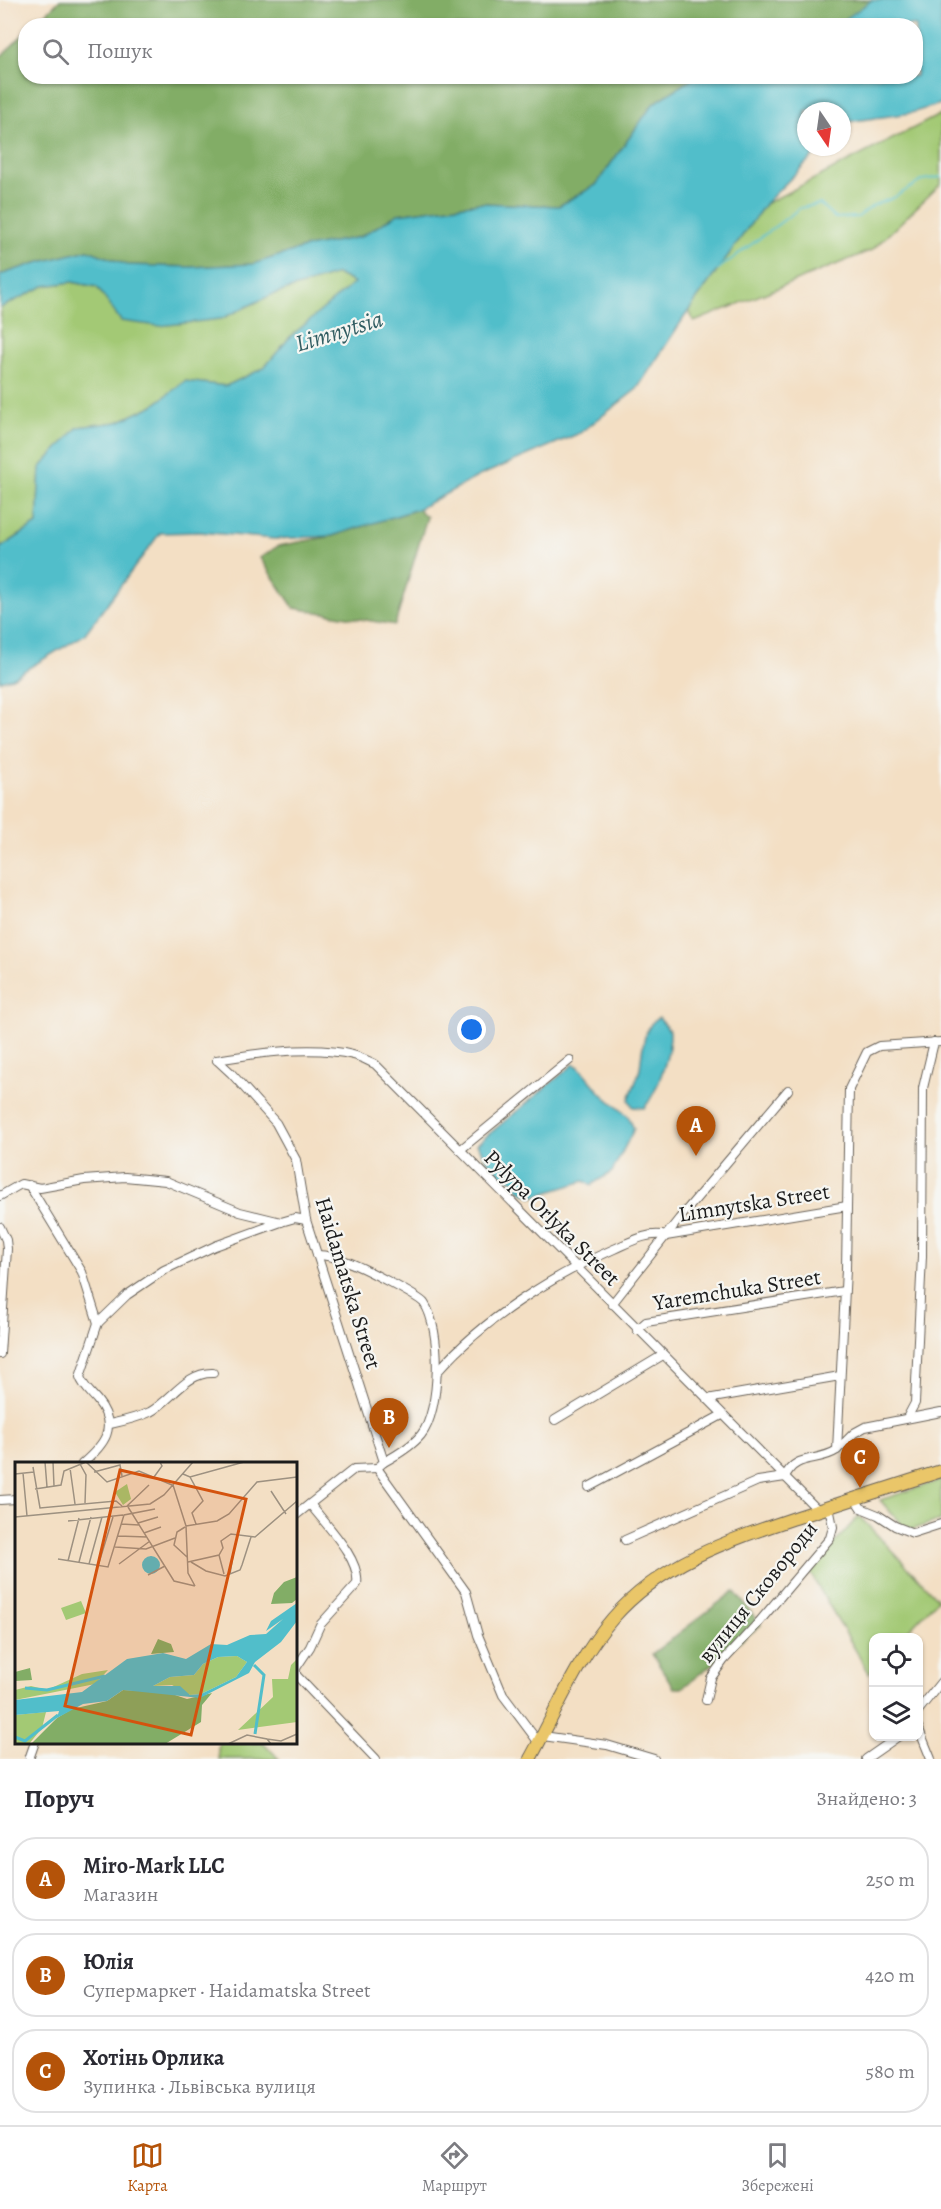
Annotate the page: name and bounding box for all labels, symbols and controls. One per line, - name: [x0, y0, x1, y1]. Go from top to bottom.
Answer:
- search box: [18, 18, 923, 84]
- icon: search: [39, 35, 72, 68]
- text: Пошук: [87, 36, 153, 66]
- north arrow: [797, 102, 851, 156]
- water label: Limnytsia: [291, 303, 387, 359]
- your location: [457, 1015, 486, 1044]
- pin: A: [676, 1106, 716, 1156]
- street label: Pylypa Orlyka Street: [477, 1143, 627, 1293]
- street label: Limnytska Street: [676, 1176, 832, 1230]
- street label: Haidamatska Street: [308, 1193, 388, 1373]
- street label: Yaremchuka Street: [650, 1262, 823, 1318]
- pin: B: [370, 1398, 408, 1448]
- pin: C: [840, 1438, 880, 1488]
- inset map: [15, 1462, 297, 1744]
- street label: вулиця Сковороди: [691, 1515, 825, 1669]
- map controls: [869, 1633, 923, 1741]
- button: locate: [869, 1633, 923, 1687]
- button: layers: [869, 1687, 923, 1741]
- text: Поруч: [24, 1781, 95, 1816]
- text: Знайдено: 3: [816, 1785, 917, 1812]
- text: Miro-Mark LLC: [83, 1851, 225, 1881]
- text: A: [39, 1866, 52, 1893]
- text: 250 m: [866, 1866, 915, 1893]
- text: Магазин: [83, 1881, 158, 1908]
- text: Юлія: [83, 1947, 134, 1977]
- text: B: [39, 1962, 52, 1989]
- text: 420 m: [865, 1962, 915, 1989]
- text: Супермаркет · Haidamatska Street: [83, 1977, 371, 2004]
- text: Хотінь Орлика: [83, 2043, 225, 2073]
- text: C: [39, 2058, 52, 2085]
- text: 580 m: [865, 2058, 915, 2085]
- text: Зупинка · Львівська вулиця: [83, 2073, 316, 2100]
- tab: Карта: [127, 2139, 168, 2197]
- tab: Маршрут: [422, 2139, 487, 2197]
- tab: Збережені: [741, 2139, 814, 2197]

